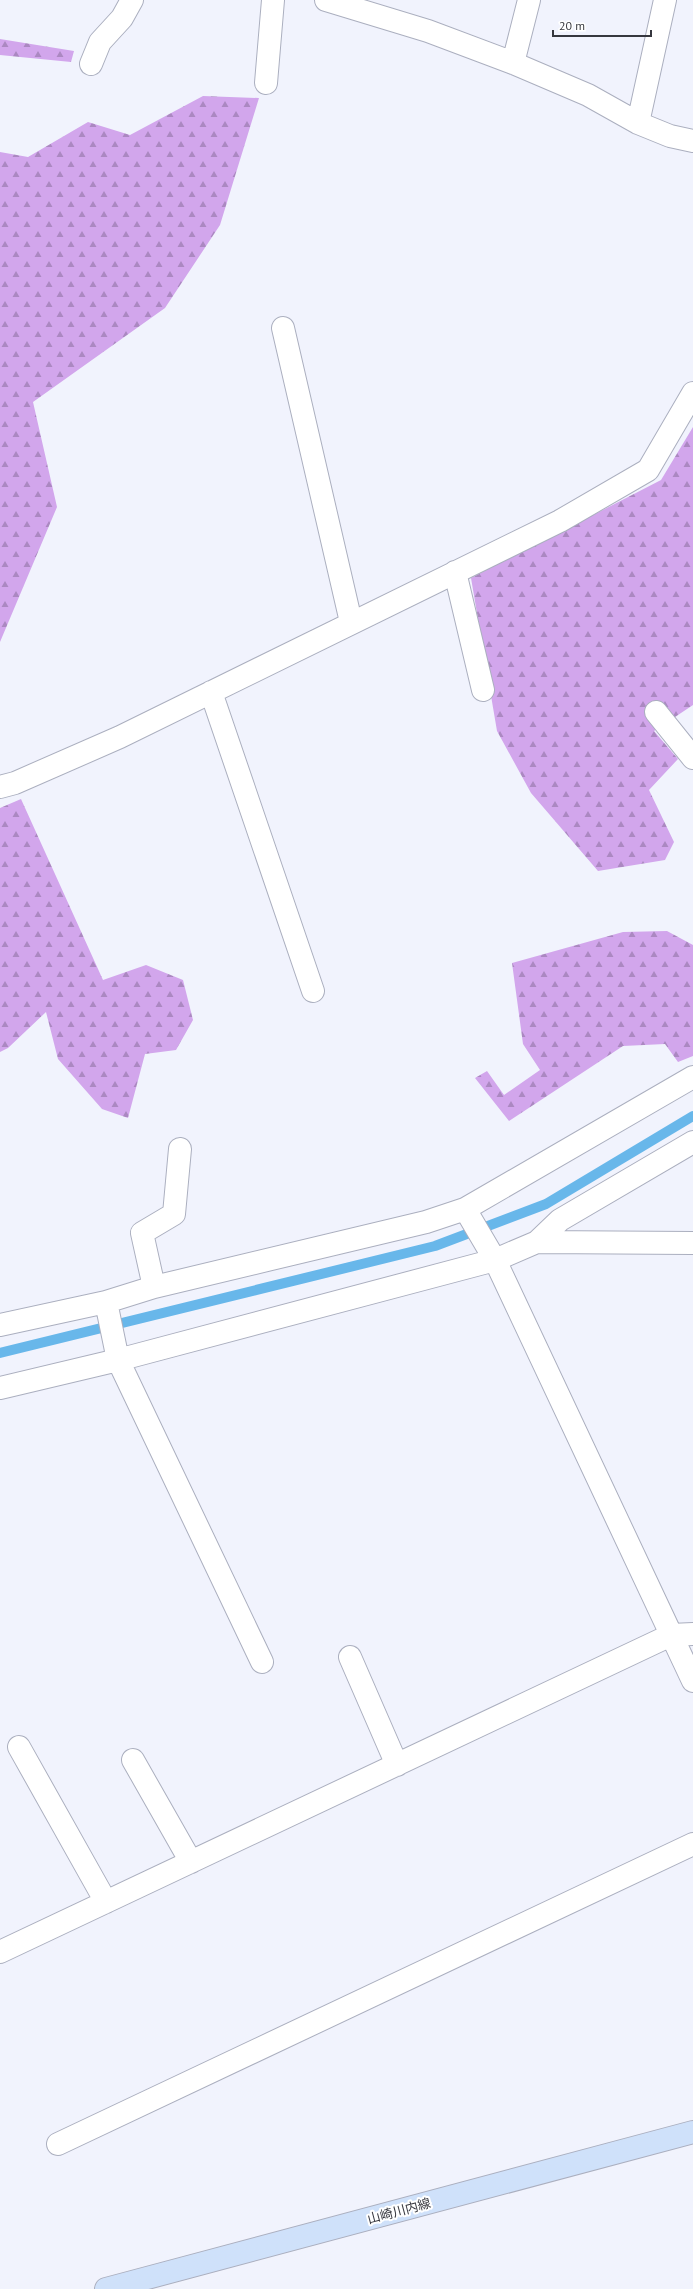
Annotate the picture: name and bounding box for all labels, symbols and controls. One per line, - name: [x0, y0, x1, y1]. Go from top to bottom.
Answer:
- scale bar: [553, 12, 651, 38]
- text: 20 m: [559, 18, 585, 33]
- street label: 山崎川内線: [365, 2194, 433, 2228]

